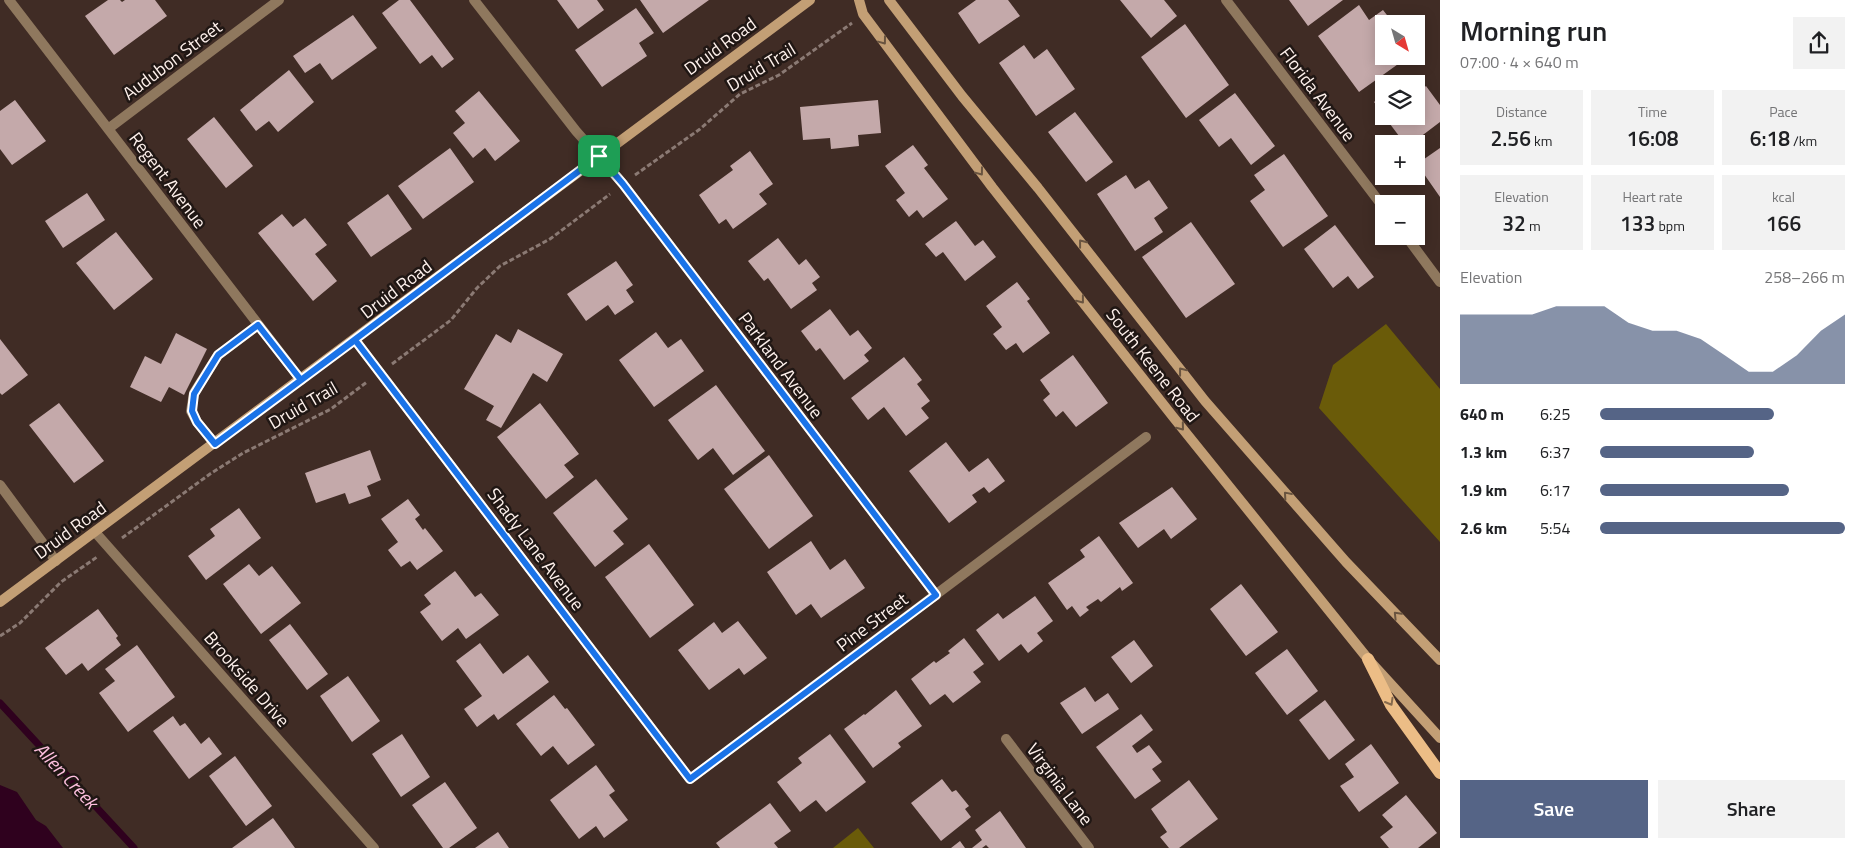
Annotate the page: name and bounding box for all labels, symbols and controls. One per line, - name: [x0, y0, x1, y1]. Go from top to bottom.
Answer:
- text: Morning run: [1460, 9, 1607, 52]
- street label: Druid Road: [678, 10, 762, 82]
- street label: Audubon Street: [117, 13, 228, 106]
- north arrow: [1375, 15, 1425, 65]
- map controls: [1375, 15, 1425, 245]
- button: share: [1793, 17, 1845, 69]
- one-way arrow: [878, 35, 886, 44]
- street label: Druid Trail: [721, 36, 801, 98]
- street label: Florida Avenue: [1273, 41, 1363, 147]
- text: 07:00 · 4 × 640 m: [1460, 50, 1579, 74]
- button: layers: [1375, 75, 1425, 125]
- text: Distance: [1496, 101, 1547, 122]
- text: Time: [1638, 101, 1667, 122]
- text: Pace: [1769, 101, 1798, 122]
- text: 2.56: [1491, 122, 1531, 154]
- text: 16:08: [1626, 122, 1679, 154]
- text: 6:18: [1750, 122, 1790, 154]
- street label: Regent Avenue: [123, 126, 213, 234]
- text: km: [1531, 130, 1552, 151]
- text: /km: [1790, 130, 1817, 151]
- pin: [578, 135, 620, 177]
- button: +: [1375, 135, 1425, 185]
- icon: arrive: [585, 142, 613, 170]
- one-way arrow: [975, 166, 983, 175]
- text: Elevation: [1494, 186, 1549, 207]
- text: Heart rate: [1622, 186, 1683, 207]
- text: kcal: [1772, 186, 1795, 207]
- button: −: [1375, 195, 1425, 245]
- text: 32: [1502, 207, 1526, 239]
- text: 133: [1620, 207, 1655, 239]
- text: 166: [1766, 207, 1801, 239]
- text: m: [1526, 215, 1541, 236]
- text: bpm: [1655, 215, 1685, 236]
- one-way arrow: [1078, 240, 1087, 249]
- street label: Druid Road: [354, 253, 438, 325]
- text: Elevation: [1460, 265, 1522, 289]
- text: 258–266 m: [1764, 265, 1845, 289]
- one-way arrow: [1075, 294, 1083, 303]
- street label: South Keene Road: [1100, 302, 1206, 428]
- street label: Parkland Avenue: [732, 306, 830, 424]
- one-way arrow: [1179, 367, 1188, 377]
- street label: Druid Trail: [263, 374, 343, 436]
- text: 640 m: [1460, 402, 1504, 426]
- text: 6:25: [1540, 402, 1570, 426]
- one-way arrow: [1176, 421, 1184, 430]
- text: 1.3 km: [1460, 440, 1507, 464]
- text: 6:37: [1540, 440, 1570, 464]
- text: 1.9 km: [1460, 478, 1507, 502]
- text: 6:17: [1540, 478, 1570, 502]
- street label: Shady Lane Avenue: [481, 482, 591, 616]
- one-way arrow: [1285, 492, 1293, 501]
- street label: Druid Road: [28, 494, 112, 566]
- text: 2.6 km: [1460, 516, 1507, 540]
- text: 5:54: [1540, 516, 1570, 540]
- street label: Pine Street: [830, 586, 914, 658]
- one-way arrow: [1394, 612, 1403, 621]
- street label: Brookside Drive: [198, 625, 296, 733]
- one-way arrow: [1384, 697, 1394, 706]
- water label: Allen Creek: [28, 735, 107, 817]
- street label: Virginia Lane: [1020, 737, 1100, 831]
- button: Save: [1460, 780, 1648, 838]
- button: Share: [1658, 780, 1845, 838]

